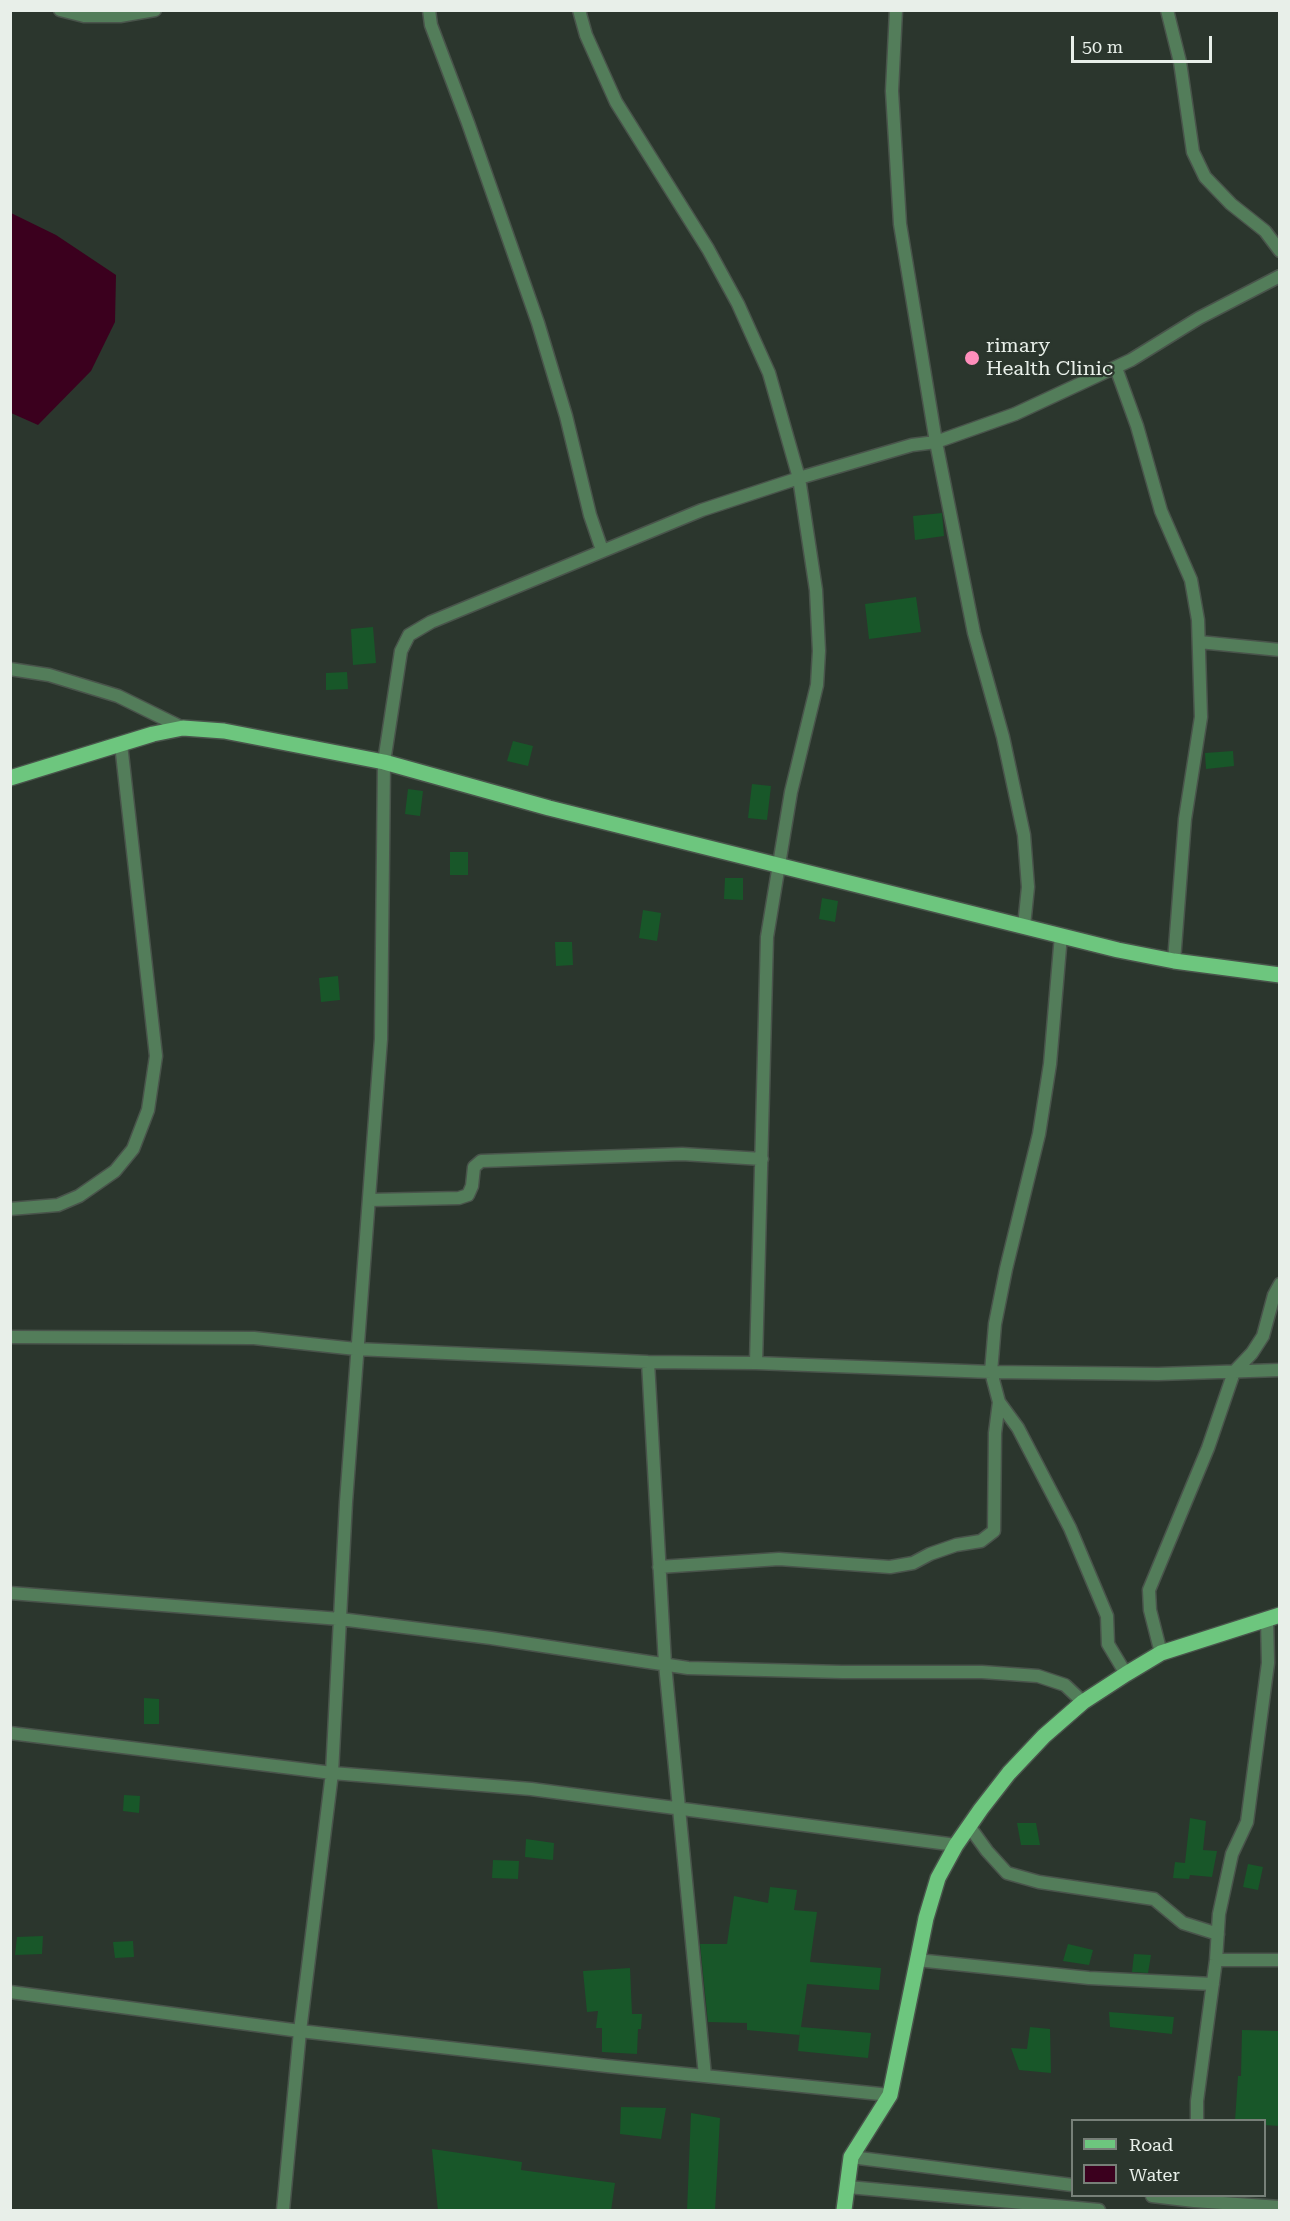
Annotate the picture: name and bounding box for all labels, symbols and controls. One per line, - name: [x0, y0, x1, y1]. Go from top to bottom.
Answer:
- scale bar: [1074, 24, 1215, 62]
- text: 50 m: [1082, 36, 1123, 57]
- place label: rimary Health Clinic: [986, 334, 1113, 381]
- marker: rimary Health Clinic: [963, 349, 981, 367]
- legend: [1071, 2119, 1266, 2197]
- text: Road: [1129, 2134, 1173, 2155]
- text: Water: [1129, 2164, 1180, 2185]

